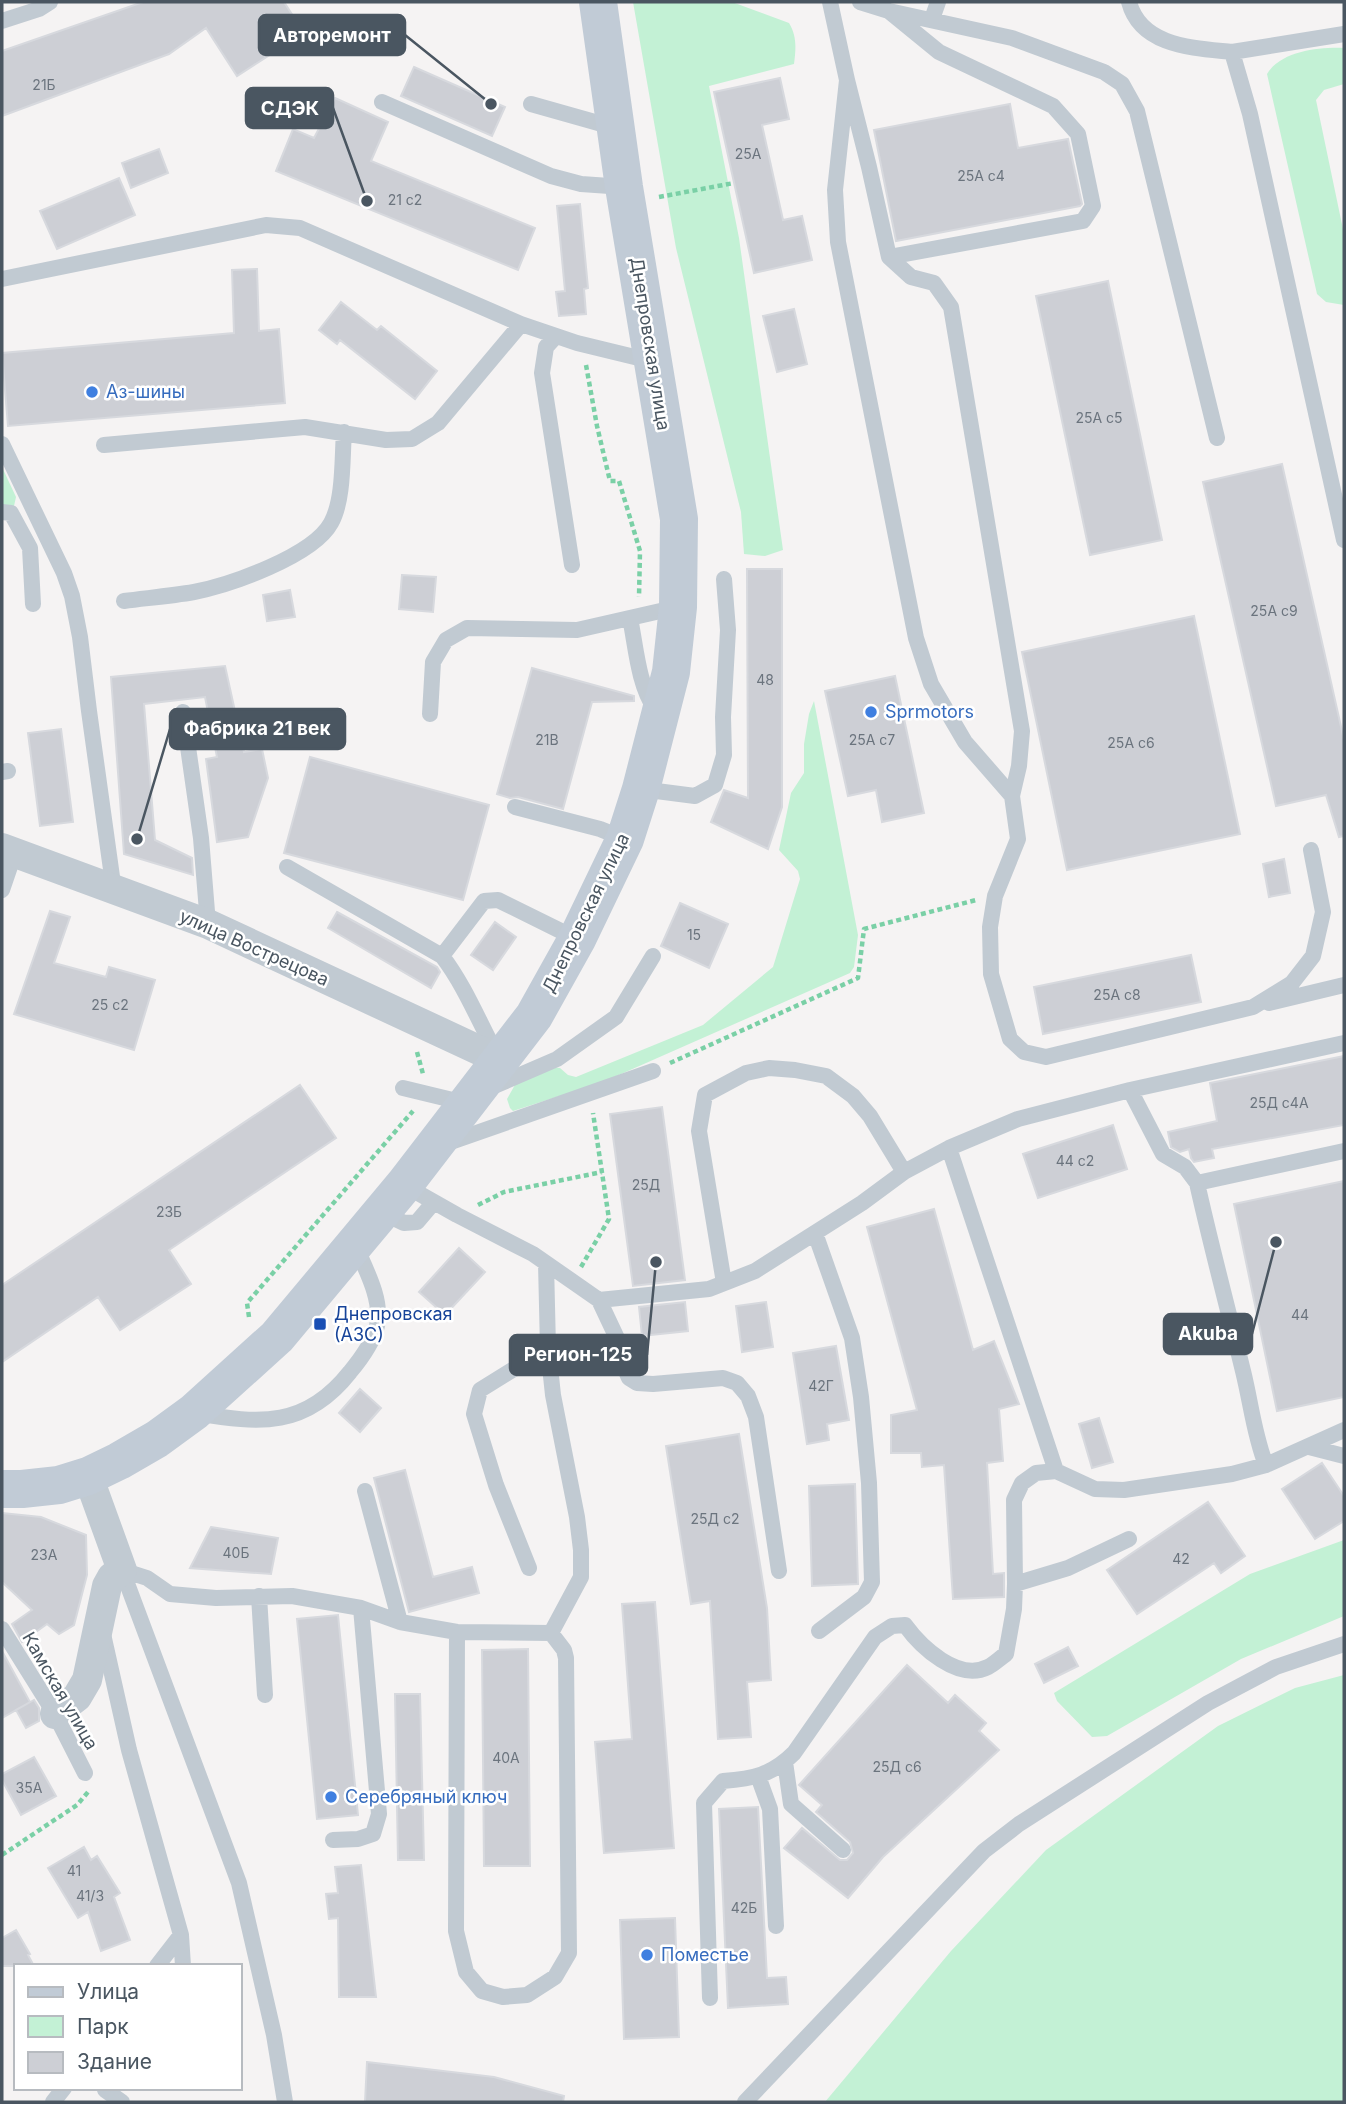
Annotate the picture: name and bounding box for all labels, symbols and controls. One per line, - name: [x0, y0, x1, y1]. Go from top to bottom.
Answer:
- callout: Авторемонт: [259, 15, 405, 55]
- text: Авторемонт: [273, 24, 391, 47]
- house number: 21Б: [32, 76, 56, 93]
- callout: СДЭК: [246, 88, 333, 128]
- text: СДЭК: [261, 97, 319, 120]
- house number: 25А: [735, 145, 762, 162]
- house number: 25А с4: [957, 167, 1005, 184]
- house number: 21 с2: [388, 191, 422, 208]
- street label: Днепровская улица: [626, 256, 675, 432]
- place label: Аз-шины: [106, 381, 185, 402]
- marker: Аз-шины: [84, 384, 100, 400]
- house number: 25А с5: [1075, 409, 1123, 426]
- house number: 25А с9: [1250, 602, 1298, 619]
- house number: 48: [756, 671, 774, 688]
- place label: Sprmotors: [885, 701, 974, 722]
- marker: Sprmotors: [863, 704, 879, 720]
- callout: Фабрика 21 век: [170, 709, 345, 749]
- text: Фабрика 21 век: [184, 717, 330, 740]
- house number: 21В: [535, 731, 559, 748]
- house number: 25А с7: [849, 731, 895, 748]
- house number: 25А с6: [1107, 734, 1155, 751]
- street label: Днепровская улица: [538, 830, 633, 996]
- street label: улица Вострецова: [176, 905, 332, 990]
- house number: 15: [687, 926, 701, 943]
- house number: 25А с8: [1093, 986, 1141, 1003]
- house number: 25 с2: [91, 996, 129, 1013]
- house number: 25Д с4А: [1249, 1094, 1309, 1111]
- house number: 44 с2: [1056, 1152, 1094, 1169]
- house number: 25Д: [632, 1176, 660, 1193]
- house number: 23Б: [156, 1203, 182, 1220]
- place label: Днепровская (АЗС): [334, 1303, 453, 1345]
- house number: 44: [1291, 1306, 1309, 1323]
- callout: Akuba: [1164, 1314, 1252, 1354]
- marker: Днепровская (АЗС): [312, 1316, 328, 1332]
- text: Akuba: [1178, 1322, 1238, 1345]
- callout: Регион-125: [510, 1335, 647, 1375]
- text: Регион-125: [524, 1343, 632, 1366]
- house number: 42Г: [808, 1377, 834, 1394]
- house number: 25Д с2: [691, 1510, 740, 1527]
- house number: 40Б: [223, 1544, 249, 1561]
- house number: 23А: [31, 1546, 58, 1563]
- house number: 42: [1172, 1550, 1190, 1567]
- street label: Камская улица: [18, 1628, 103, 1753]
- house number: 40А: [492, 1749, 520, 1766]
- house number: 25Д с6: [872, 1758, 922, 1775]
- house number: 35А: [16, 1779, 43, 1796]
- place label: Серебряный ключ: [345, 1786, 507, 1807]
- marker: Серебряный ключ: [323, 1789, 339, 1805]
- house number: 41: [67, 1862, 81, 1879]
- house number: 41/3: [76, 1887, 104, 1904]
- house number: 42Б: [731, 1899, 757, 1916]
- place label: Поместье: [661, 1944, 749, 1965]
- marker: Поместье: [639, 1947, 655, 1963]
- legend: [14, 1964, 242, 2090]
- text: Улица: [77, 1979, 139, 2004]
- text: Парк: [77, 2014, 129, 2039]
- text: Здание: [77, 2049, 152, 2074]

